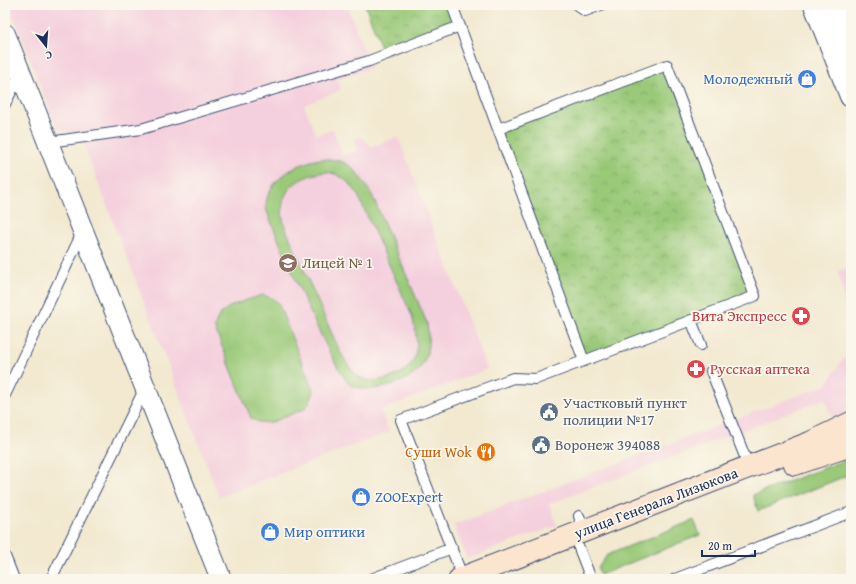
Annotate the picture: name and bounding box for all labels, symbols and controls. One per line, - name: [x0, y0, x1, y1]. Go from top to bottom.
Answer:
- north arrow: [26, 26, 66, 66]
- text: С: [44, 47, 54, 64]
- place label: Молодежный: [703, 68, 793, 89]
- shop icon: Молодежный: [796, 68, 818, 90]
- school or university icon: Лицей № 1: [277, 252, 299, 274]
- place label: Лицей № 1: [302, 252, 373, 273]
- place label: Вита Экспресс: [692, 305, 787, 326]
- pharmacy icon: Вита Экспресс: [790, 305, 812, 327]
- pharmacy icon: Русская аптека: [685, 358, 707, 380]
- place label: Русская аптека: [710, 358, 811, 379]
- place label: Участковый пункт полиции №17: [563, 392, 687, 430]
- public building icon: Участковый пункт полиции №17: [538, 401, 560, 423]
- public building icon: Воронеж 394088: [530, 434, 552, 456]
- place label: Воронеж 394088: [555, 434, 660, 455]
- place label: Суши Wok: [405, 441, 472, 462]
- restaurant icon: Суши Wok: [475, 441, 497, 463]
- street label: улица Генерала Лизюкова: [570, 461, 741, 544]
- shop icon: ZOOExpert: [350, 486, 372, 508]
- place label: ZOOExpert: [375, 486, 444, 507]
- shop icon: Мир оптики: [259, 521, 281, 543]
- place label: Мир оптики: [284, 521, 365, 542]
- scale bar: [702, 532, 755, 558]
- text: 20 m: [708, 537, 732, 554]

